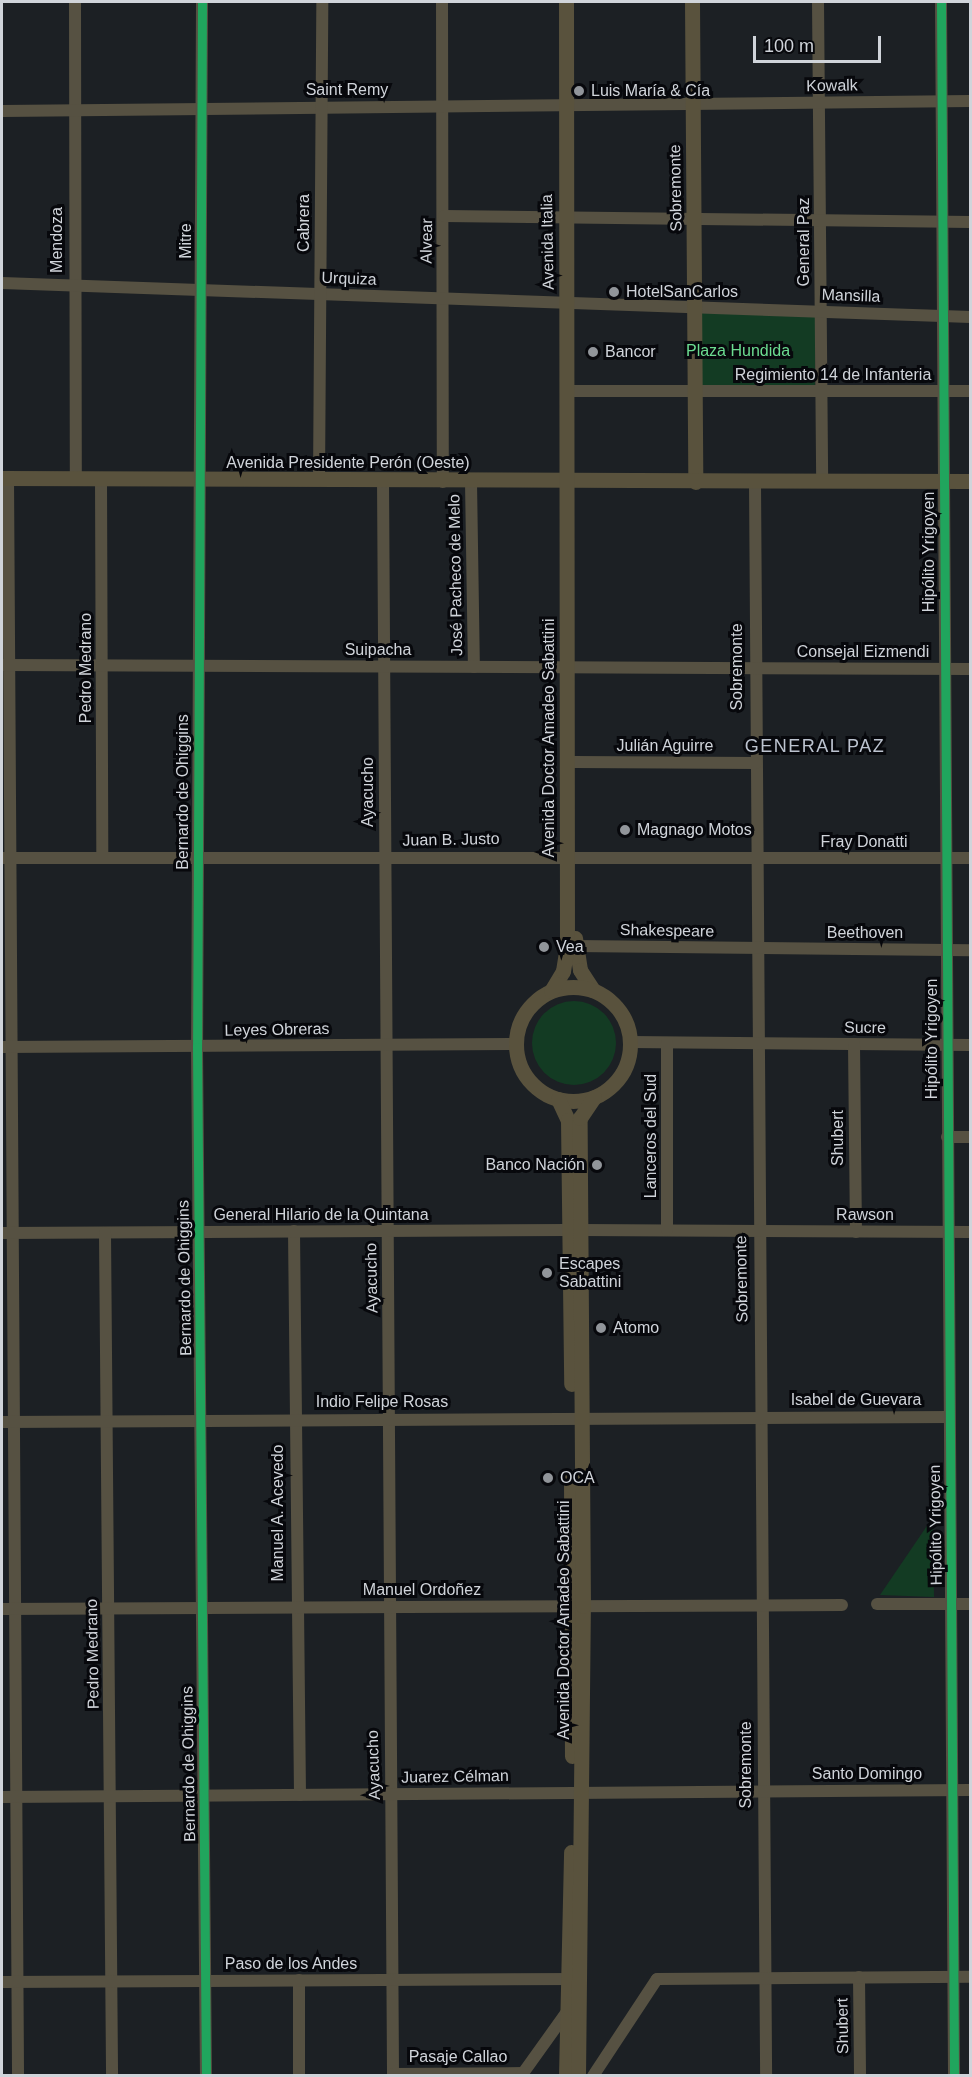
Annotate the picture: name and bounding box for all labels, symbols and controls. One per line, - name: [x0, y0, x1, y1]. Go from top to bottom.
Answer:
- scale bar: [756, 24, 884, 62]
- text: 100 m: [764, 36, 814, 56]
- street label: Kowalk: [806, 76, 858, 96]
- street label: Saint Remy: [306, 80, 388, 100]
- place label: Luis María & Cía: [591, 81, 710, 101]
- marker: Luis María & Cía: [572, 84, 586, 98]
- street label: Sobremonte: [666, 144, 686, 232]
- street label: Cabrera: [294, 194, 314, 252]
- street label: Avenida Italia: [538, 194, 558, 290]
- street label: General Paz: [794, 198, 814, 286]
- street label: Mendoza: [47, 207, 67, 273]
- street label: Alvear: [417, 218, 437, 264]
- street label: Mitre: [176, 223, 196, 259]
- street label: Urquiza: [321, 268, 377, 290]
- place label: HotelSanCarlos: [626, 282, 738, 302]
- marker: HotelSanCarlos: [607, 285, 621, 299]
- street label: Mansilla: [821, 285, 881, 307]
- park label: Plaza Hundida: [686, 341, 790, 361]
- place label: Bancor: [605, 342, 656, 362]
- marker: Bancor: [586, 345, 600, 359]
- street label: Regimiento 14 de Infanteria: [735, 365, 931, 385]
- street label: Avenida Presidente Perón (Oeste): [226, 453, 470, 473]
- street label: Hipólito Yrigoyen: [919, 492, 939, 612]
- street label: José Pacheco de Melo: [445, 494, 467, 656]
- street label: Pedro Medrano: [76, 613, 96, 723]
- street label: Avenida Doctor Amadeo Sabattini: [539, 618, 559, 858]
- street label: Sobremonte: [727, 623, 747, 711]
- street label: Suipacha: [345, 640, 411, 660]
- street label: Consejal Eizmendi: [797, 642, 929, 662]
- street label: Bernardo de Ohiggins: [173, 714, 193, 870]
- district label: GENERAL PAZ: [744, 735, 886, 757]
- street label: Julián Aguirre: [616, 736, 714, 756]
- street label: Ayacucho: [358, 757, 378, 827]
- place label: Magnago Motos: [637, 820, 752, 840]
- marker: Magnago Motos: [618, 823, 632, 837]
- street label: Juan B. Justo: [402, 830, 500, 850]
- street label: Fray Donatti: [820, 832, 908, 852]
- street label: Shakespeare: [620, 921, 714, 941]
- street label: Beethoven: [827, 923, 903, 943]
- place label: Vea: [556, 937, 584, 957]
- marker: Vea: [537, 940, 551, 954]
- street label: Hipólito Yrigoyen: [922, 979, 942, 1099]
- street label: Sucre: [844, 1018, 886, 1038]
- street label: Leyes Obreras: [224, 1019, 330, 1041]
- street label: Lanceros del Sud: [641, 1074, 661, 1198]
- street label: Shubert: [828, 1110, 848, 1166]
- place label: Banco Nación: [485, 1155, 585, 1175]
- marker: Banco Nación: [590, 1158, 604, 1172]
- street label: Bernardo de Ohiggins: [174, 1200, 196, 1356]
- street label: General Hilario de la Quintana: [213, 1205, 429, 1225]
- street label: Rawson: [836, 1205, 894, 1225]
- street label: Sobremonte: [732, 1235, 752, 1323]
- street label: Ayacucho: [362, 1243, 382, 1313]
- place label: Escapes Sabattini: [559, 1254, 621, 1292]
- marker: Escapes Sabattini: [540, 1266, 554, 1280]
- place label: Atomo: [613, 1318, 659, 1338]
- marker: Atomo: [594, 1321, 608, 1335]
- street label: Isabel de Guevara: [791, 1390, 921, 1410]
- street label: Indio Felipe Rosas: [316, 1392, 448, 1412]
- street label: Manuel A. Acevedo: [268, 1444, 288, 1582]
- street label: Hipólito Yrigoyen: [925, 1464, 947, 1586]
- place label: OCA: [560, 1468, 595, 1488]
- marker: OCA: [541, 1471, 555, 1485]
- street label: Avenida Doctor Amadeo Sabattini: [554, 1500, 574, 1740]
- street label: Manuel Ordoñez: [363, 1580, 481, 1600]
- street label: Pedro Medrano: [82, 1599, 104, 1709]
- street label: Bernardo de Ohiggins: [178, 1686, 200, 1842]
- street label: Sobremonte: [736, 1721, 756, 1809]
- street label: Ayacucho: [363, 1730, 385, 1800]
- street label: Santo Domingo: [812, 1764, 922, 1784]
- street label: Juarez Célman: [401, 1766, 509, 1788]
- street label: Paso de los Andes: [224, 1954, 358, 1974]
- street label: Shubert: [833, 1998, 853, 2054]
- street label: Pasaje Callao: [409, 2047, 507, 2067]

